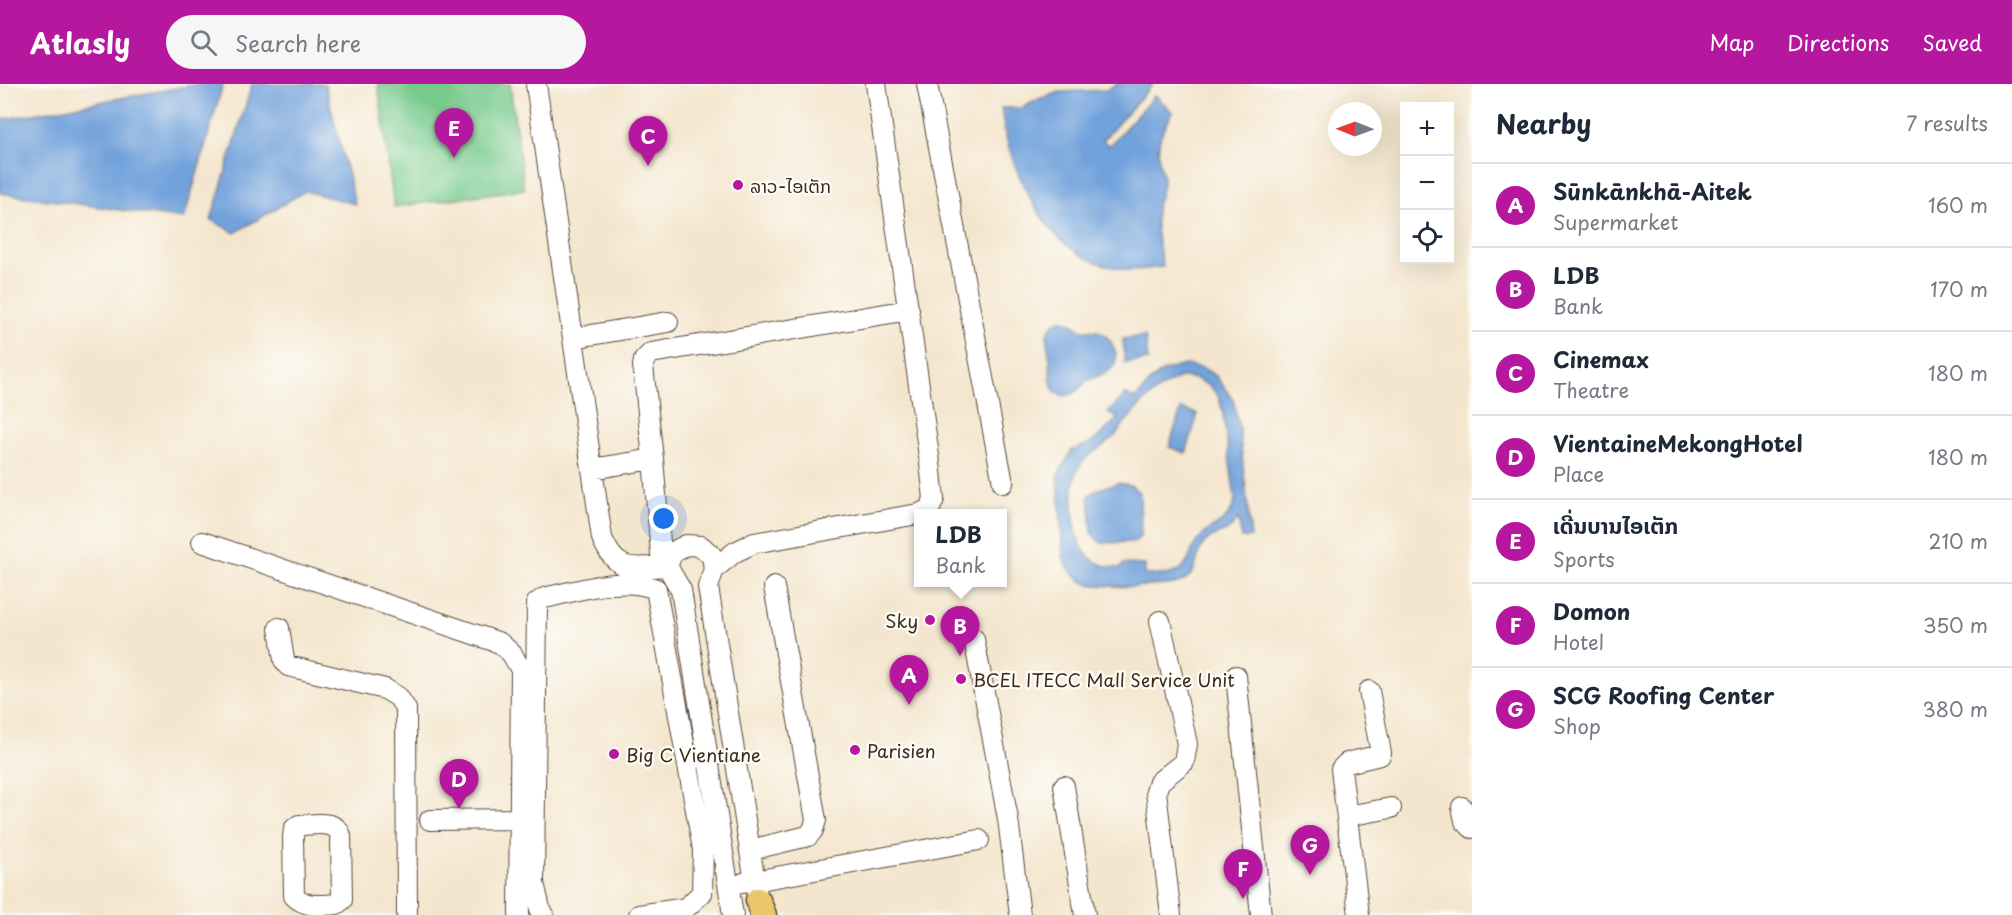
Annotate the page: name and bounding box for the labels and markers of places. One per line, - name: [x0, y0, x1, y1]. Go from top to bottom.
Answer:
- pin: E: [434, 109, 474, 158]
- pin: C: [628, 116, 668, 166]
- place label: ລາວ-ໄອເຕັກ: [750, 172, 831, 199]
- marker: ລາວ-ໄອເຕັກ: [731, 178, 745, 192]
- pin: B: [940, 606, 980, 656]
- place label: Sky: [885, 607, 918, 634]
- marker: Sky: [923, 613, 937, 627]
- pin: A: [890, 656, 928, 705]
- place label: BCEL ITECC Mall Service Unit: [973, 666, 1235, 693]
- marker: BCEL ITECC Mall Service Unit: [954, 672, 968, 686]
- place label: Parisien: [867, 737, 936, 764]
- place label: Big C Vientiane: [626, 741, 761, 768]
- marker: Parisien: [848, 743, 862, 757]
- marker: Big C Vientiane: [607, 747, 621, 761]
- pin: D: [440, 760, 478, 809]
- pin: G: [1290, 826, 1330, 875]
- pin: F: [1224, 850, 1262, 899]

